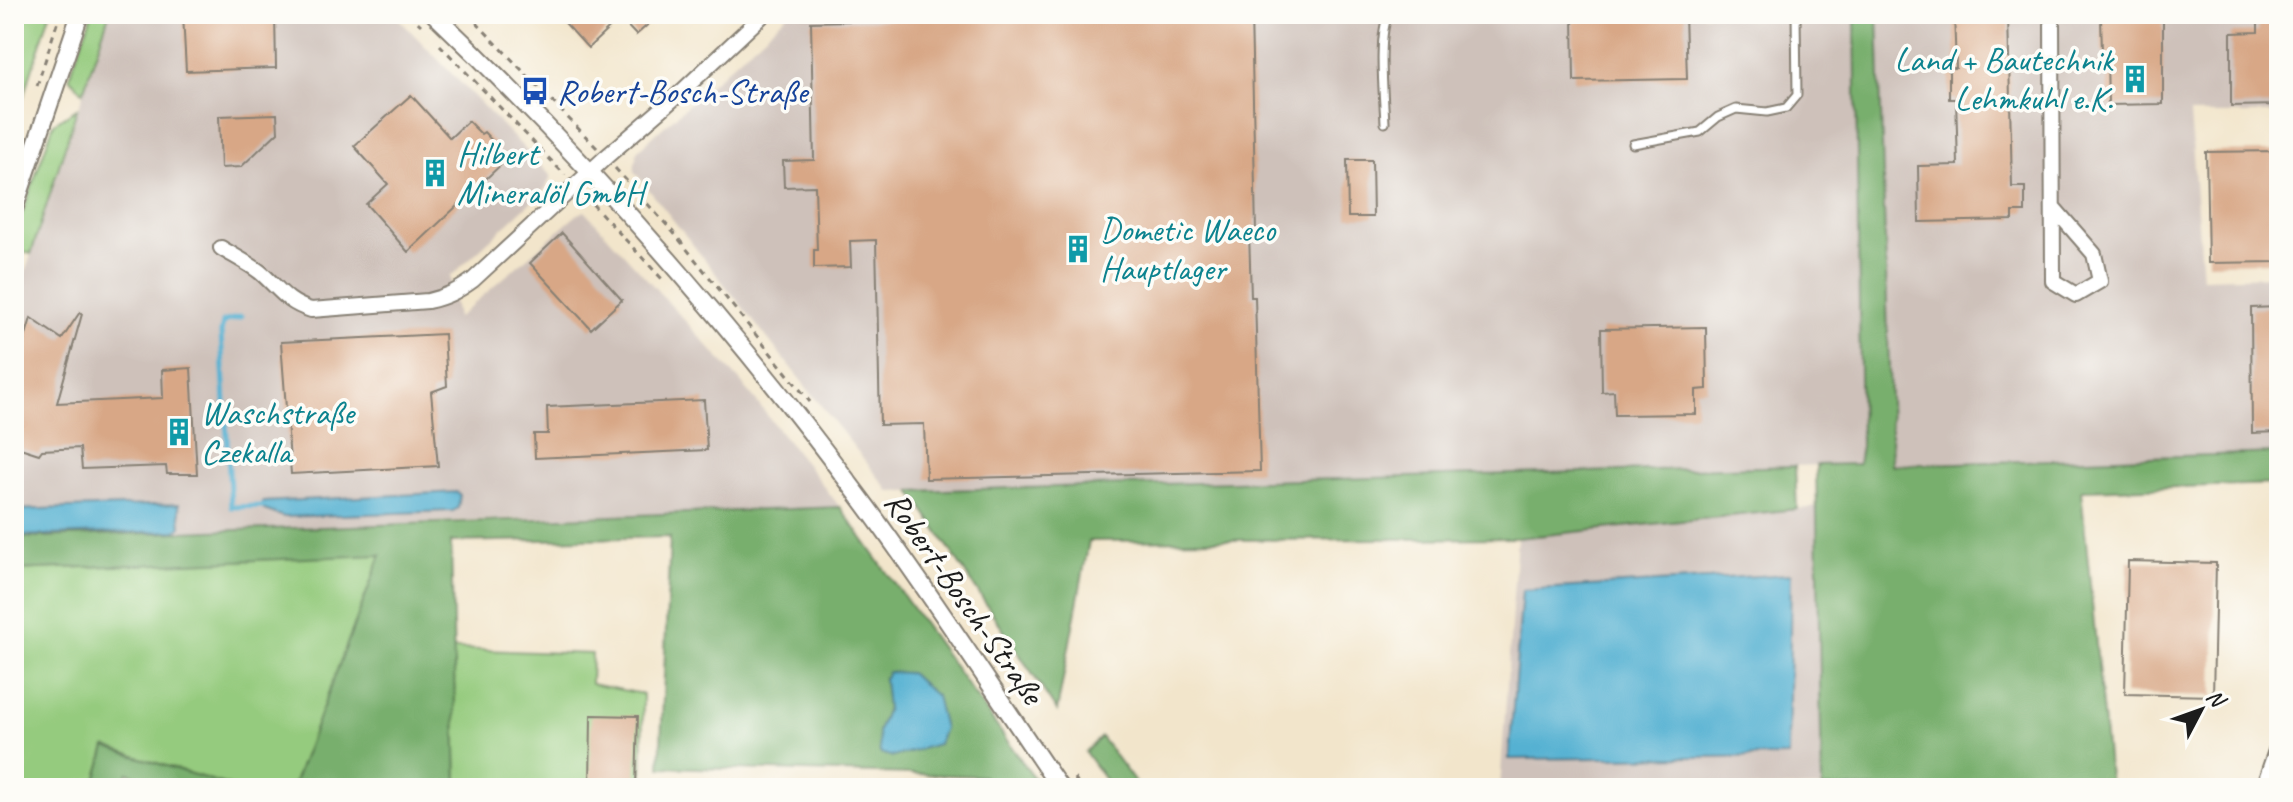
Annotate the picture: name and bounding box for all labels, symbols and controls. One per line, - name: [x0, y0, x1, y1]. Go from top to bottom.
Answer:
- place label: Land + Bautechnik Lehmkuhl e.K.: [1895, 38, 2116, 120]
- building icon: Land + Bautechnik Lehmkuhl e.K.: [2120, 64, 2150, 94]
- place label: Robert-Bosch-Straße: [557, 70, 810, 113]
- bus stop icon: Robert-Bosch-Straße: [520, 76, 550, 106]
- place label: Hilbert Mineralöl GmbH: [457, 132, 649, 214]
- building icon: Hilbert Mineralöl GmbH: [420, 158, 450, 188]
- place label: Dometic Waeco Hauptlager: [1100, 208, 1277, 290]
- building icon: Dometic Waeco Hauptlager: [1063, 234, 1093, 264]
- place label: Waschstraße Czekalla: [201, 391, 357, 473]
- building icon: Waschstraße Czekalla: [164, 417, 194, 447]
- street label: Robert-Bosch-Straße: [875, 482, 1056, 715]
- north arrow: [2161, 670, 2241, 750]
- text: N: [2200, 683, 2233, 714]

